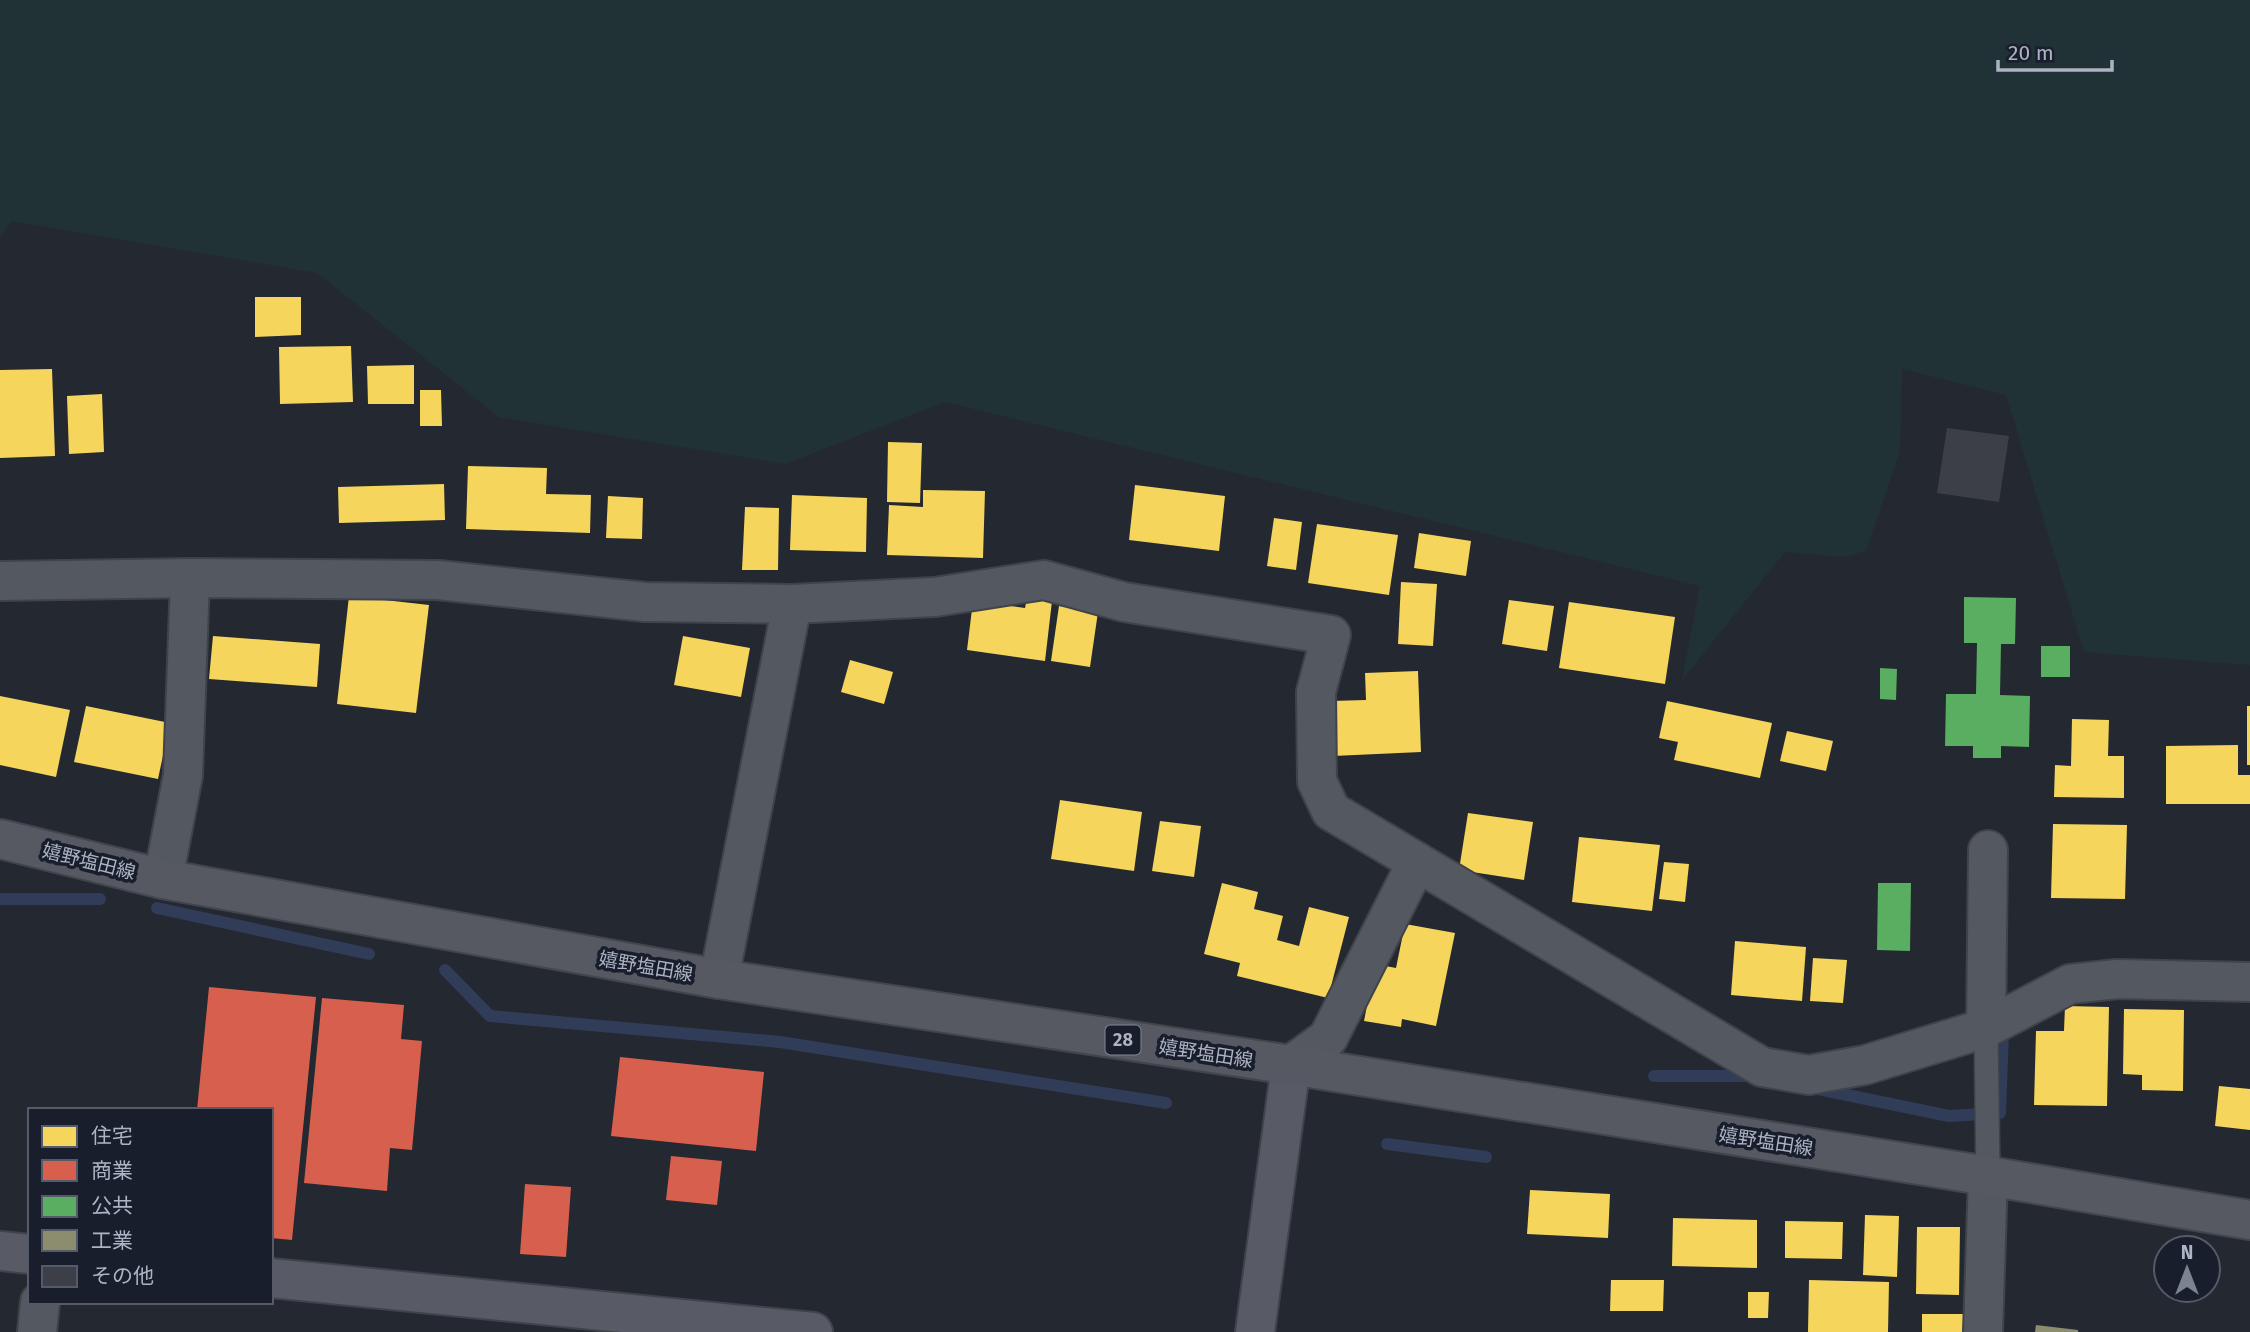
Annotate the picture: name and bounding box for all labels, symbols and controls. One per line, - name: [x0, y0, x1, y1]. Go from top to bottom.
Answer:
- scale bar: [1998, 28, 2112, 72]
- text: 20 m: [2008, 40, 2054, 66]
- street label: 嬉野塩田線: [40, 839, 138, 884]
- street label: 嬉野塩田線: [597, 947, 695, 986]
- road number: 28: [1106, 1026, 1140, 1055]
- street label: 嬉野塩田線: [1157, 1035, 1255, 1072]
- legend: [28, 1108, 273, 1304]
- text: 住宅: [91, 1123, 133, 1149]
- street label: 嬉野塩田線: [1717, 1123, 1815, 1160]
- text: 商業: [91, 1158, 133, 1184]
- text: 公共: [91, 1193, 133, 1219]
- text: 工業: [91, 1228, 133, 1254]
- north arrow: [2152, 1234, 2222, 1304]
- text: N: [2181, 1241, 2193, 1264]
- text: その他: [91, 1263, 154, 1289]

